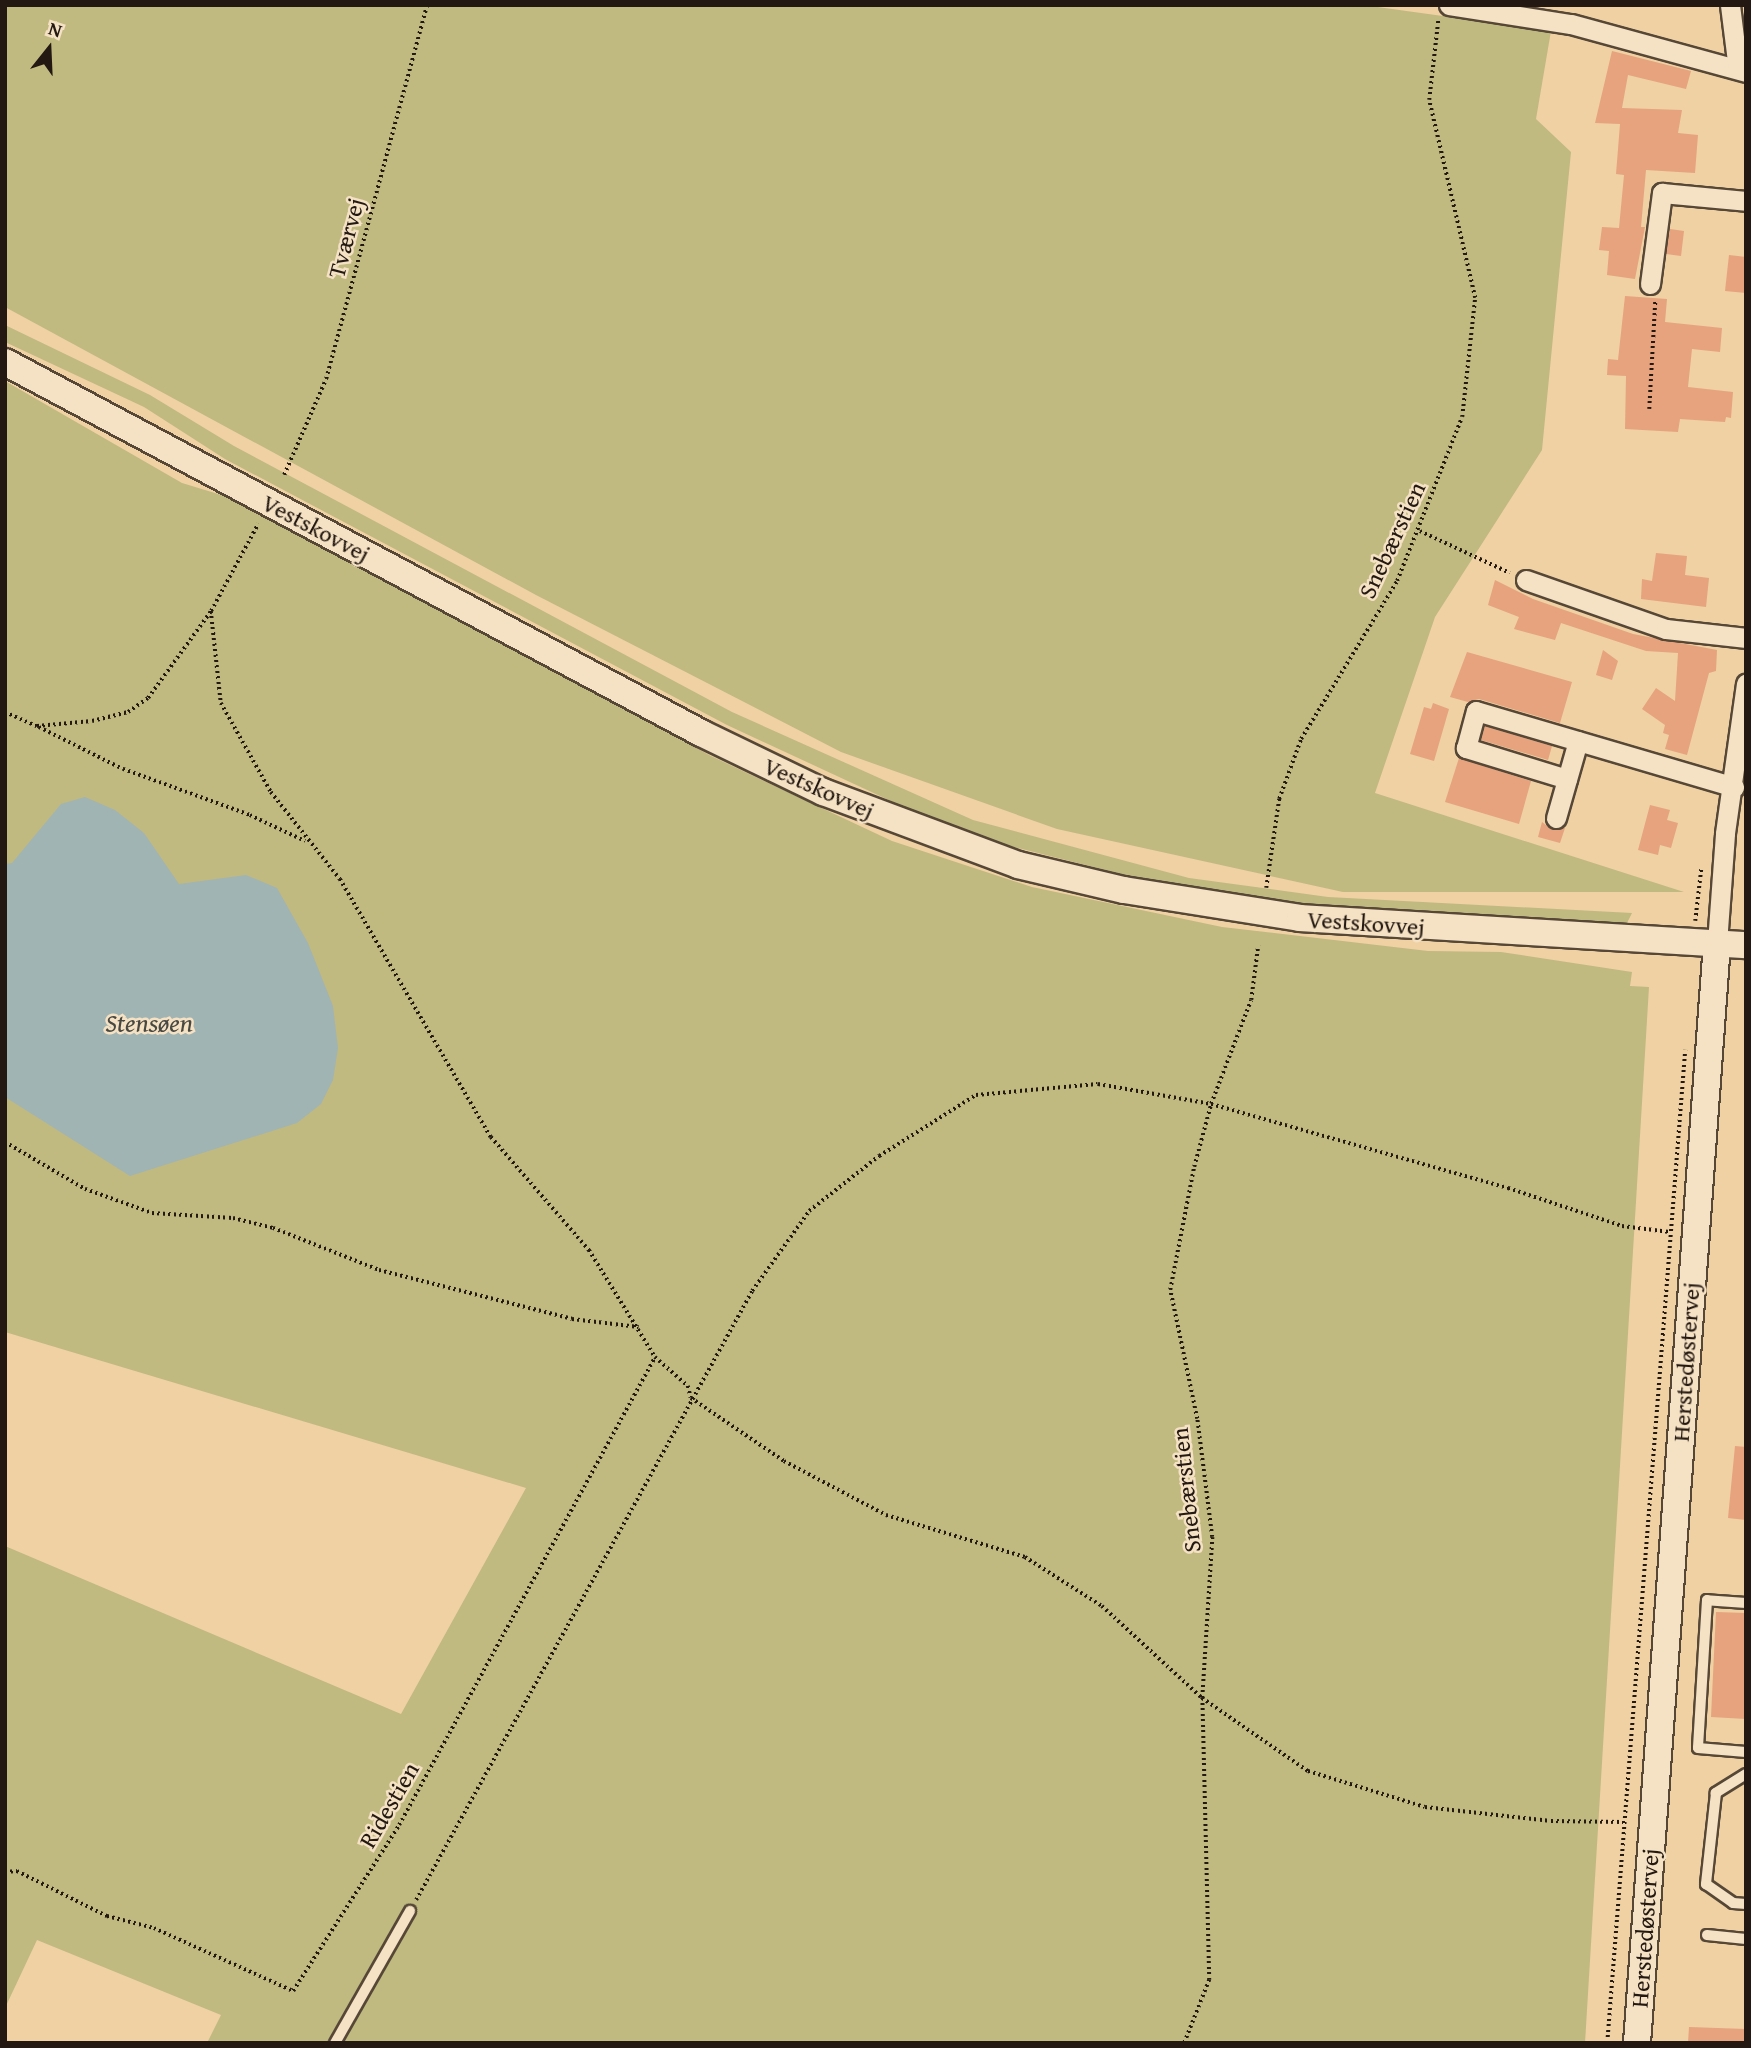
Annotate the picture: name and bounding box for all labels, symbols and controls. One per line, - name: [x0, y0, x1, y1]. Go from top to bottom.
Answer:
- north arrow: [14, 14, 84, 84]
- text: N: [45, 14, 66, 44]
- street label: Tværvej: [322, 195, 370, 281]
- street label: Snebærstien: [1352, 477, 1432, 603]
- street label: Vestskovvej: [257, 488, 375, 568]
- street label: Vestskovvej: [759, 751, 879, 825]
- street label: Vestskovvej: [1306, 905, 1426, 941]
- water label: Stensøen: [105, 1007, 193, 1039]
- street label: Herstedøstervej: [1666, 1281, 1706, 1443]
- street label: Snebærstien: [1165, 1426, 1207, 1554]
- street label: Ridestien: [353, 1757, 425, 1853]
- street label: Herstedøstervej: [1625, 1847, 1665, 2009]

